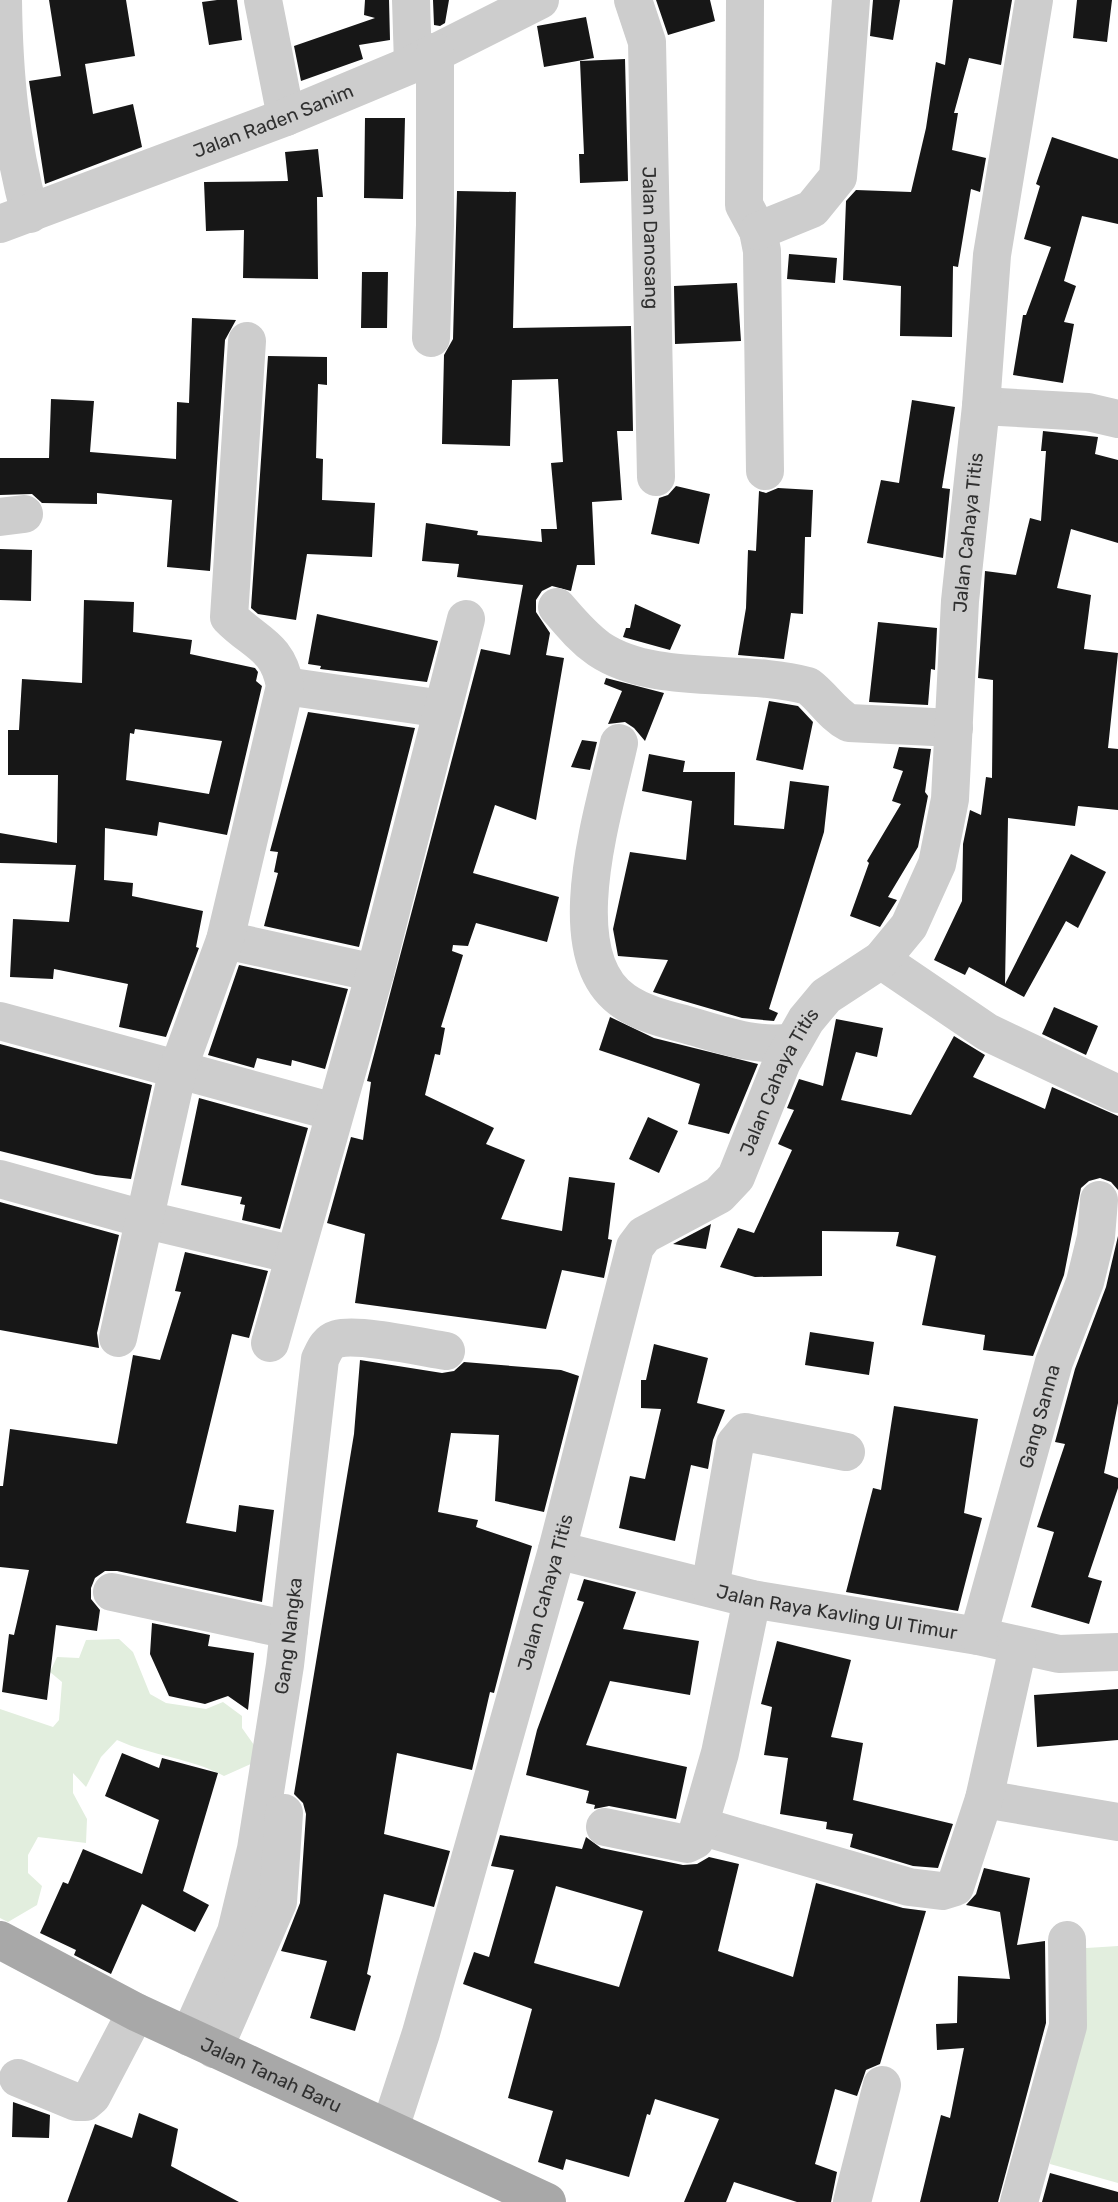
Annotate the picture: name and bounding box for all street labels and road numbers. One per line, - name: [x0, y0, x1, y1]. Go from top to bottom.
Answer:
- street label: Jalan Raden Sanim: [190, 79, 357, 162]
- street label: Jalan Danosang: [638, 166, 664, 309]
- street label: Jalan Cahaya Titis: [948, 451, 987, 613]
- street label: Jalan Cahaya Titis: [734, 1003, 823, 1159]
- street label: Gang Sanna: [1014, 1362, 1064, 1471]
- street label: Jalan Cahaya Titis: [512, 1512, 577, 1673]
- street label: Gang Nangka: [269, 1576, 306, 1696]
- street label: Jalan Raya Kavling Ul Timur: [714, 1579, 960, 1644]
- street label: Jalan Tanah Baru: [197, 2032, 346, 2117]

